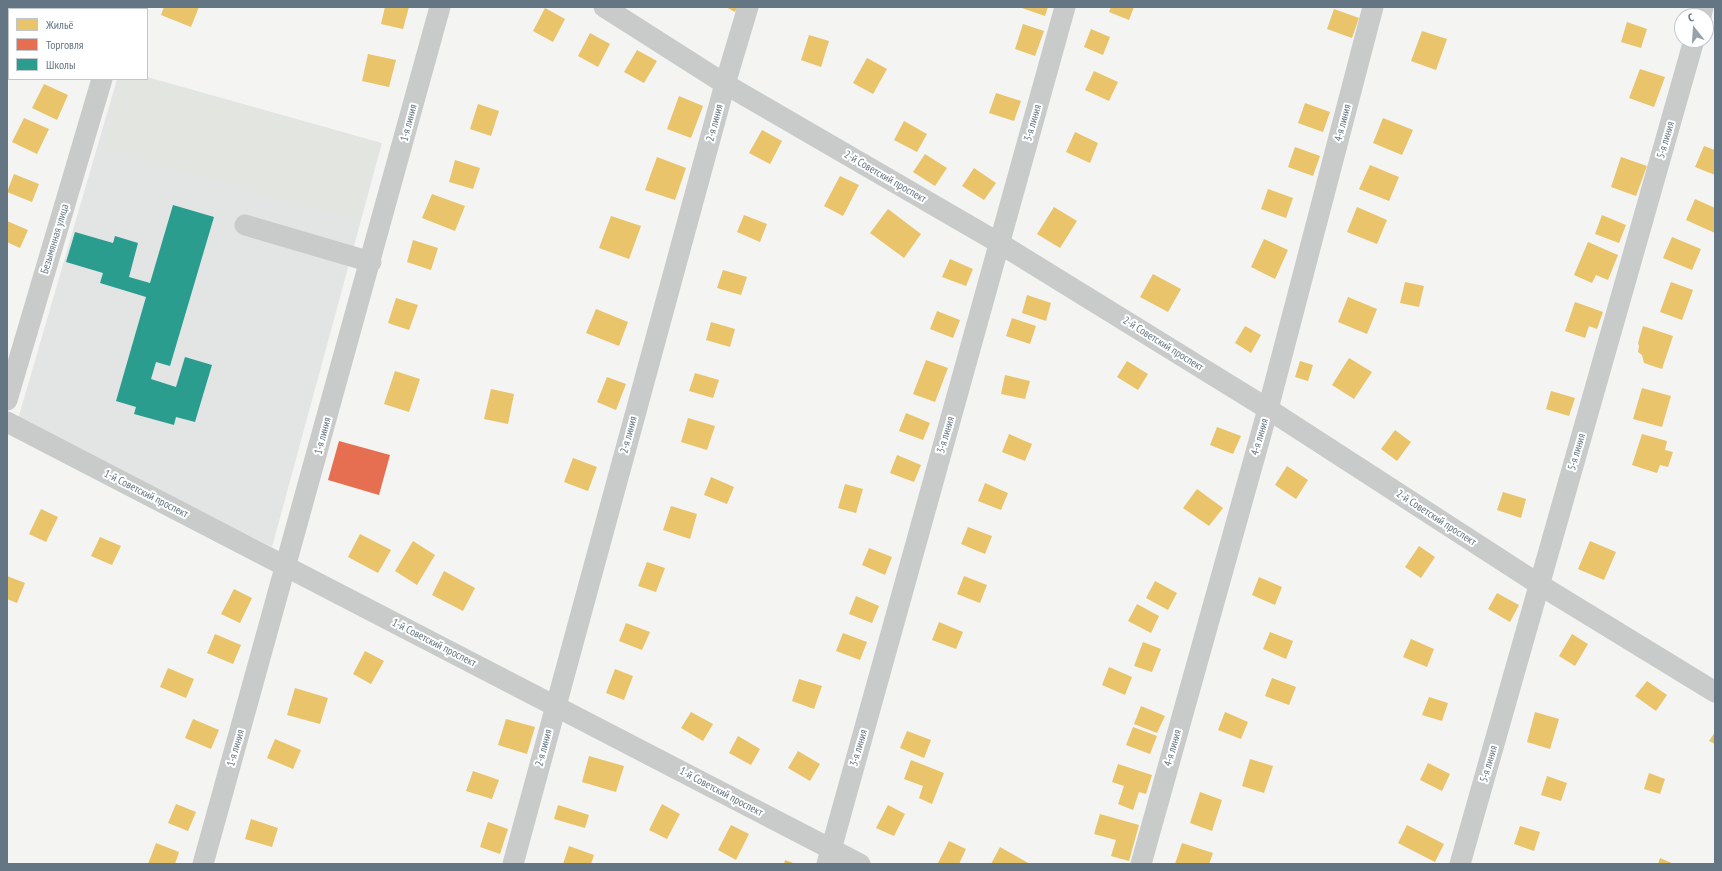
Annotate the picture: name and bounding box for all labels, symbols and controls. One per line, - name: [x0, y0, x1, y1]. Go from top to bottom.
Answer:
- legend: [8, 8, 148, 80]
- north arrow: [1674, 8, 1714, 48]
- text: С: [1686, 10, 1695, 25]
- text: Жильё: [46, 17, 73, 32]
- text: Торговля: [46, 37, 84, 52]
- text: Школы: [46, 57, 75, 72]
- street label: 1-я линия: [398, 103, 420, 143]
- street label: 2-я линия: [704, 103, 726, 143]
- street label: 3-я линия: [1021, 103, 1045, 143]
- street label: 4-я линия: [1332, 103, 1354, 143]
- street label: 5-я линия: [1654, 120, 1678, 160]
- street label: 2-й Советский проспект: [842, 148, 928, 206]
- street label: Безымянная улица: [38, 202, 72, 276]
- street label: 2-й Советский проспект: [1120, 314, 1206, 374]
- street label: 2-я линия: [618, 415, 640, 455]
- street label: 3-я линия: [934, 415, 958, 455]
- street label: 1-я линия: [312, 416, 334, 456]
- street label: 4-я линия: [1248, 417, 1272, 457]
- street label: 5-я линия: [1565, 432, 1589, 472]
- street label: 1-й Советский проспект: [102, 467, 190, 521]
- street label: 2-й Советский проспект: [1394, 487, 1478, 549]
- street label: 1-й Советский проспект: [390, 616, 478, 670]
- street label: 1-я линия: [224, 728, 248, 768]
- street label: 2-я линия: [533, 728, 555, 768]
- street label: 3-я линия: [847, 728, 871, 768]
- street label: 4-я линия: [1161, 728, 1185, 768]
- street label: 5-я линия: [1477, 744, 1501, 784]
- street label: 1-й Советский проспект: [677, 764, 765, 820]

